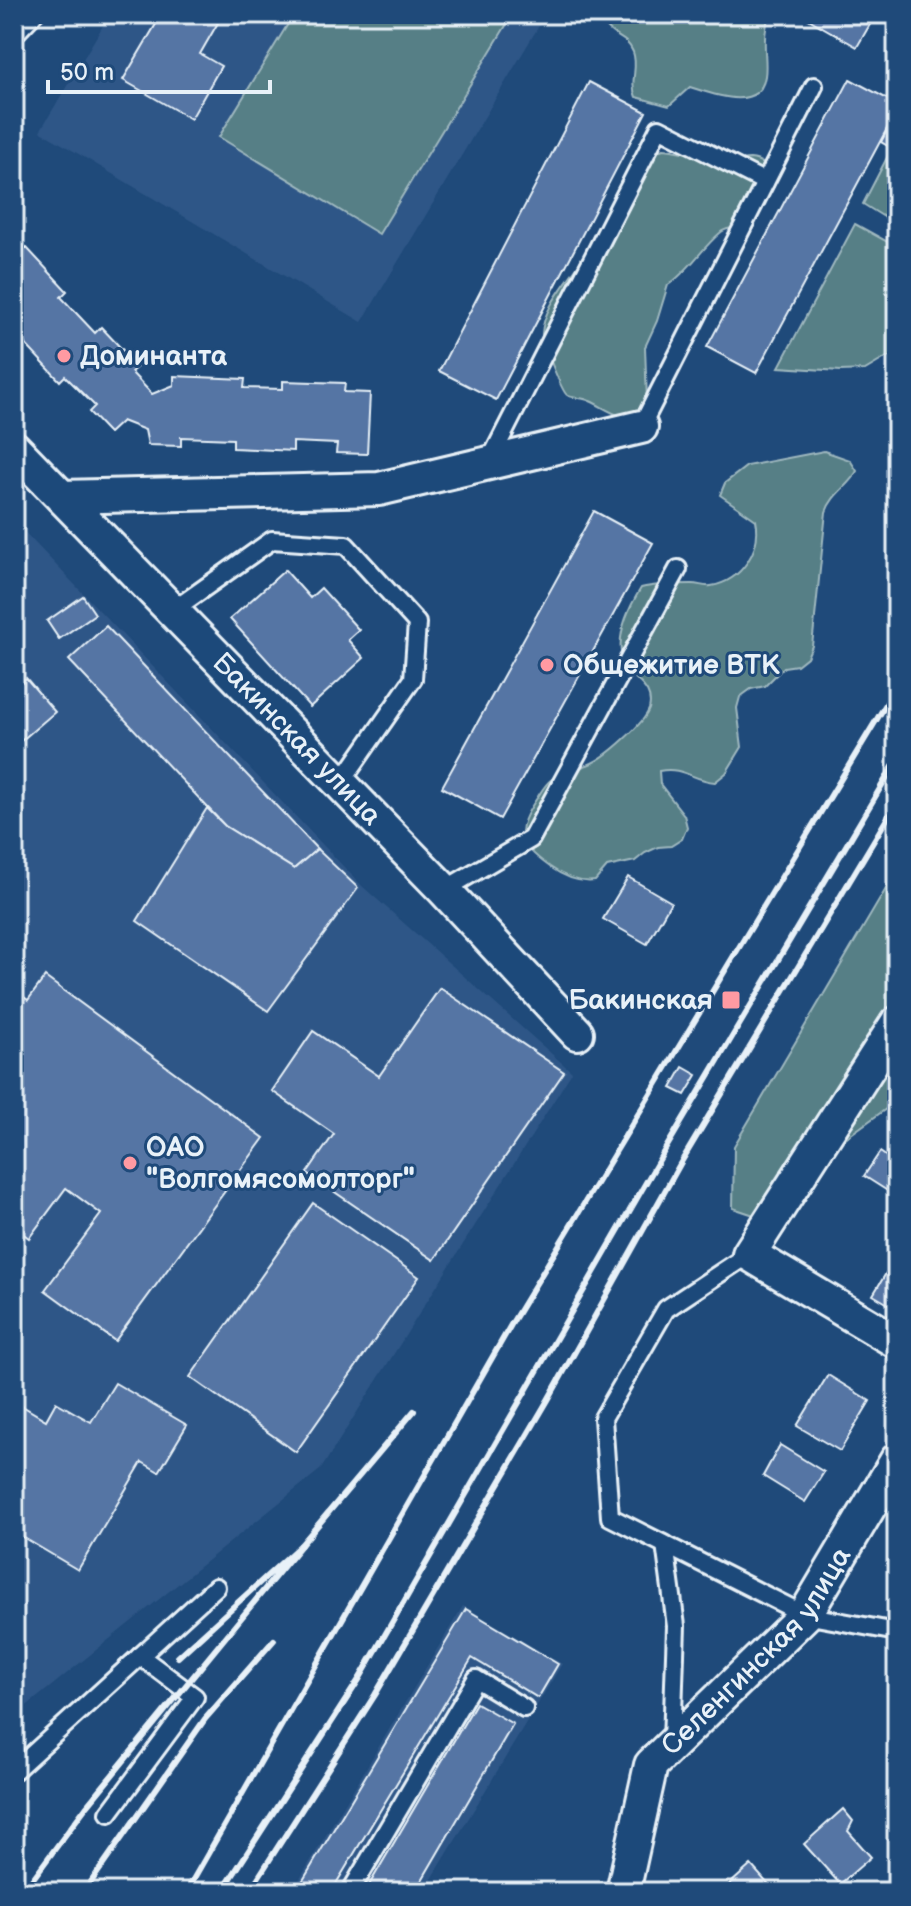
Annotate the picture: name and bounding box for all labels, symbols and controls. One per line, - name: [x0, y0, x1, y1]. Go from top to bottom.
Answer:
- scale bar: [48, 44, 270, 94]
- text: 50 m: [60, 58, 114, 87]
- place label: Доминанта: [80, 340, 228, 373]
- marker: Доминанта: [55, 347, 73, 365]
- street label: Бакинская улица: [206, 646, 389, 832]
- place label: Общежитие ВТК: [563, 649, 780, 682]
- marker: Общежитие ВТК: [538, 656, 556, 674]
- place label: Бакинская: [568, 984, 713, 1017]
- marker: Бакинская: [720, 989, 742, 1011]
- place label: ОАО "Волгомясомолторг": [146, 1131, 415, 1196]
- marker: ОАО "Волгомясомолторг": [121, 1154, 139, 1172]
- street label: Селенгинская улица: [655, 1541, 858, 1762]

